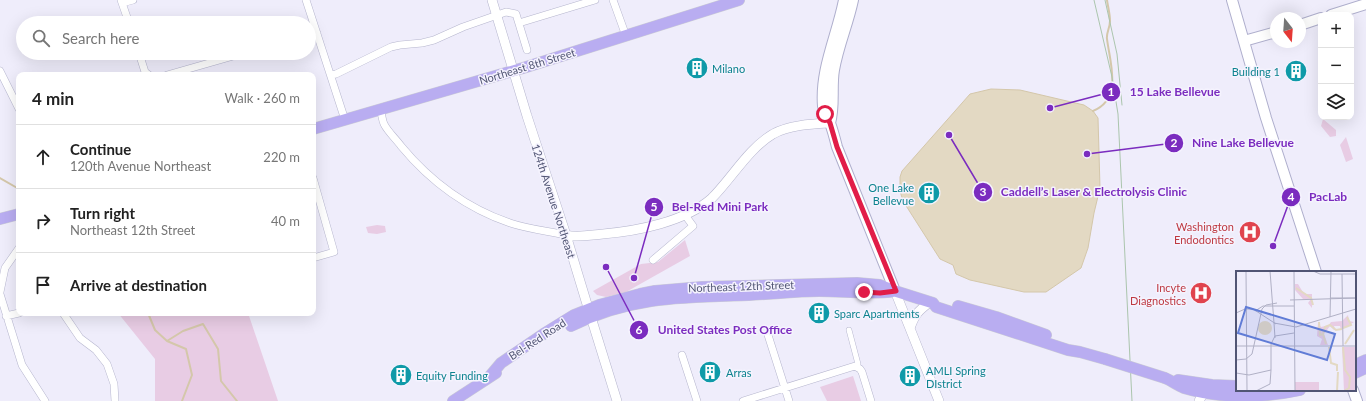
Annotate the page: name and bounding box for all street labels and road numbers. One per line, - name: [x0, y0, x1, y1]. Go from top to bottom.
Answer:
- street label: Northeast 8th Street: [477, 45, 577, 87]
- street label: 124th Avenue Northeast: [529, 142, 579, 260]
- street label: Northeast 12th Street: [688, 278, 794, 294]
- street label: Bel-Red Road: [506, 316, 568, 362]

